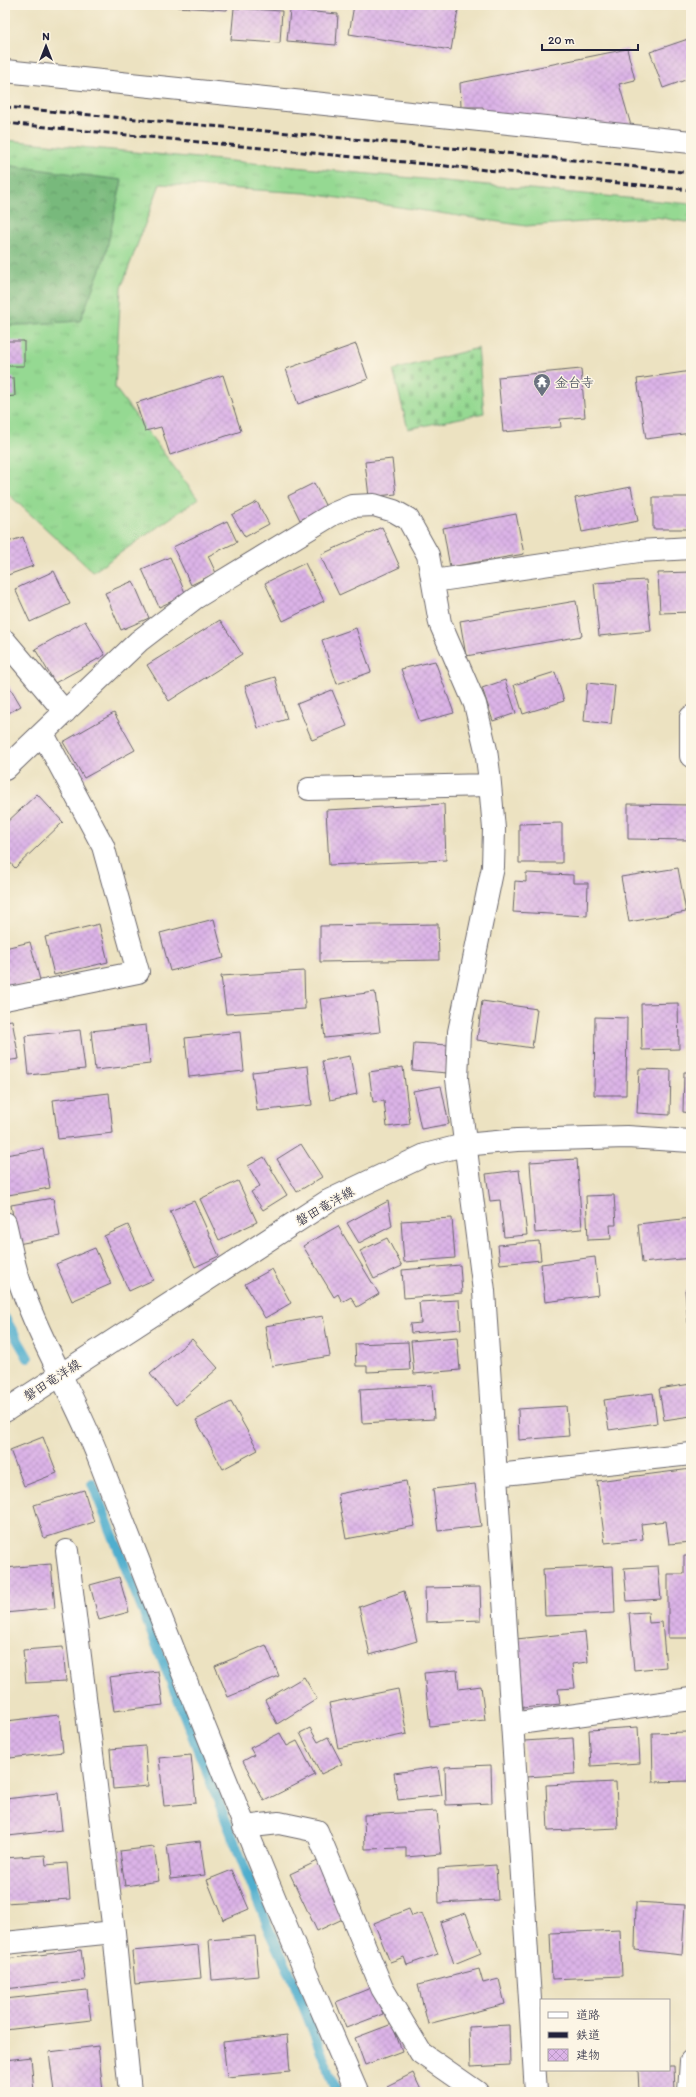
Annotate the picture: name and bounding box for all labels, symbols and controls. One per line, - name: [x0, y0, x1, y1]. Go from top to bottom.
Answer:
- north arrow: [26, 26, 66, 66]
- scale bar: [542, 26, 638, 52]
- text: N: [42, 30, 50, 43]
- text: 20 m: [548, 33, 575, 47]
- temple icon: 金台寺: [532, 372, 552, 397]
- place label: 金台寺: [555, 375, 594, 390]
- street label: 磐田竜洋線: [293, 1183, 358, 1229]
- street label: 磐田竜洋線: [21, 1355, 84, 1404]
- legend: [540, 1999, 670, 2071]
- text: 道路: [576, 2008, 600, 2022]
- text: 鉄道: [576, 2028, 600, 2042]
- text: 建物: [576, 2048, 600, 2062]

